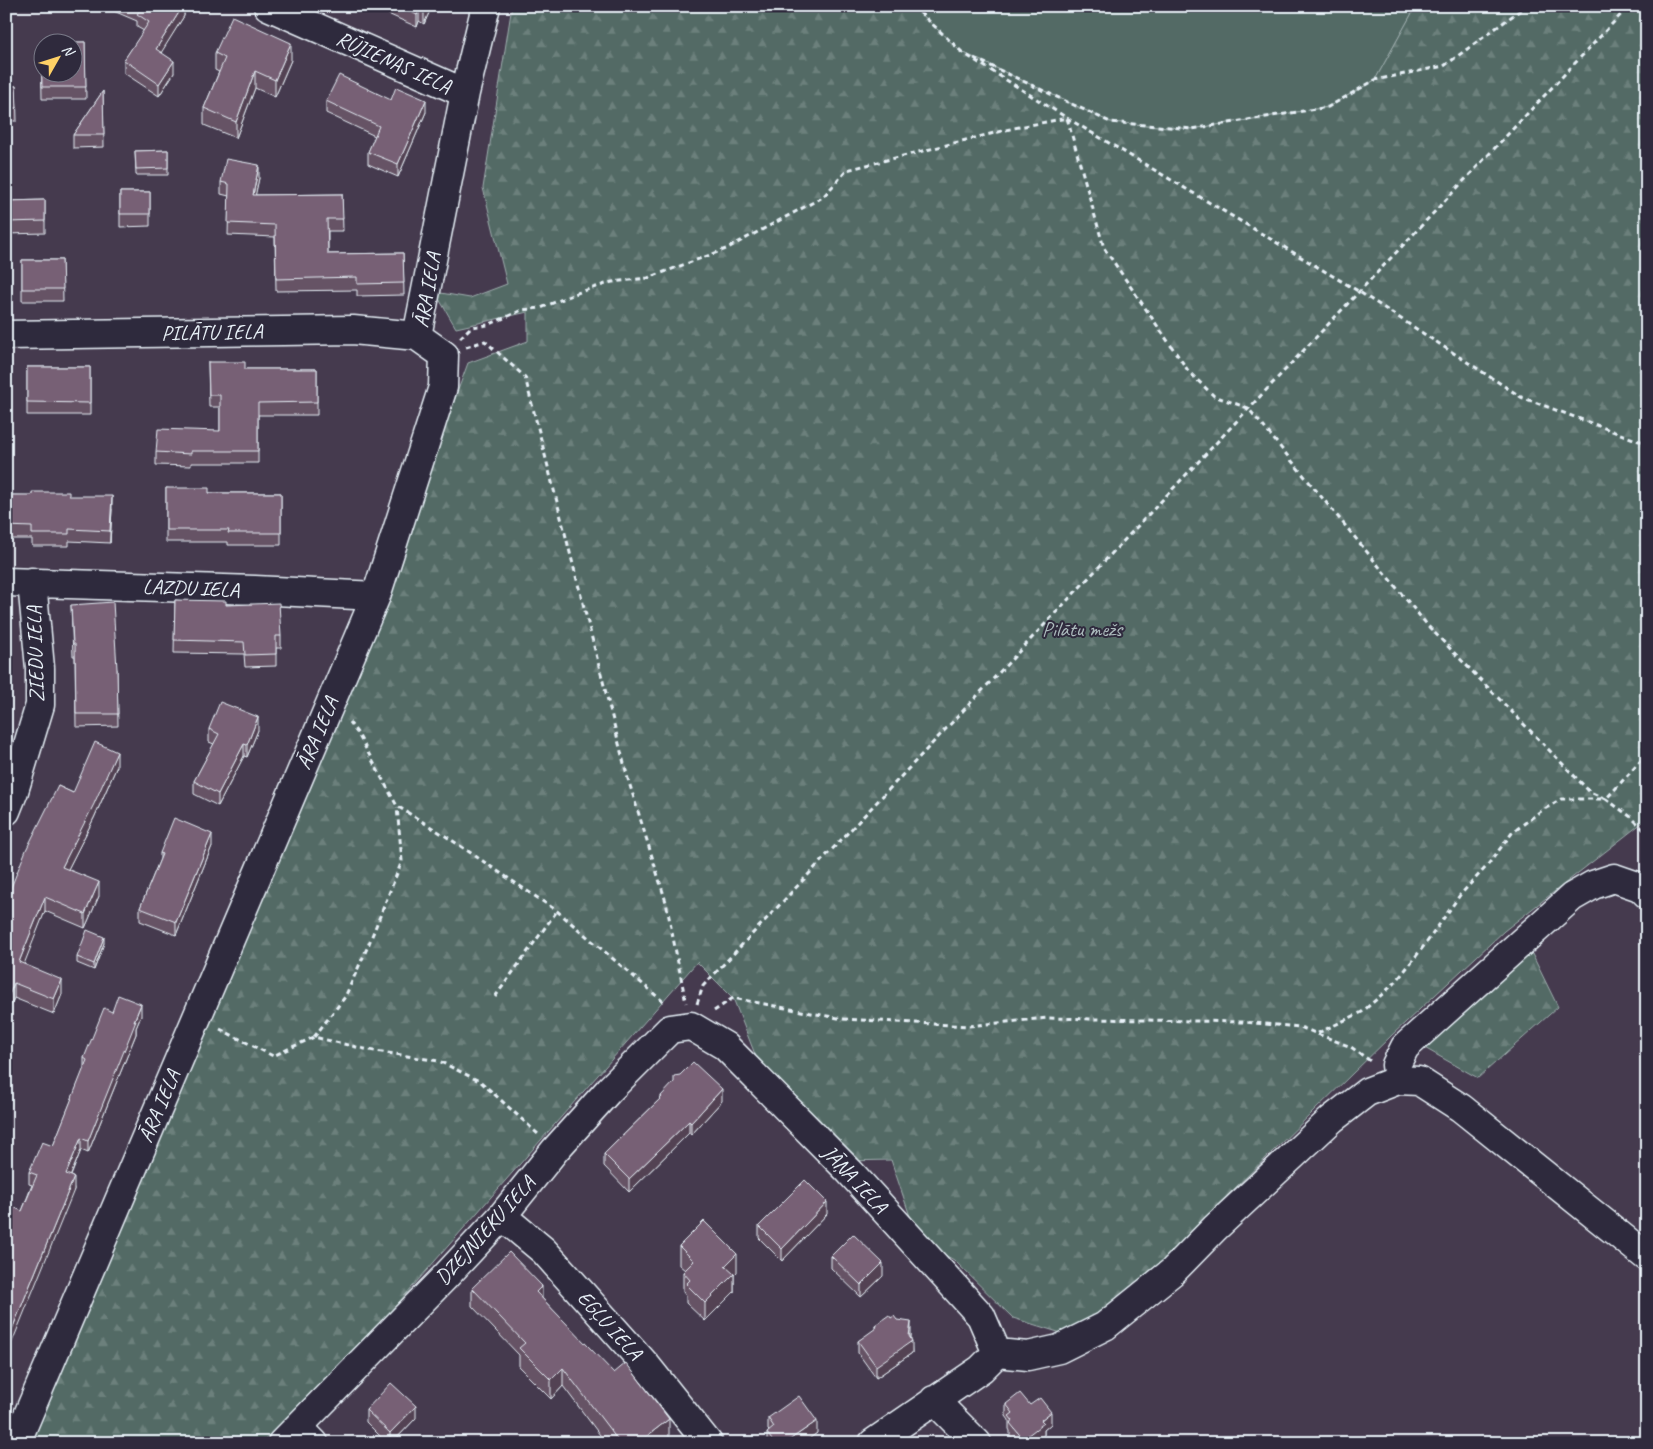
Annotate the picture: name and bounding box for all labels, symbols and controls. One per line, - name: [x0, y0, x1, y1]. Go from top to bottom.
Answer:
- street label: RŪJIENAS IELA: [332, 25, 456, 99]
- north arrow: [32, 32, 82, 82]
- text: N: [58, 41, 79, 61]
- street label: ĀRA IELA: [408, 249, 447, 330]
- street label: PILĀTU IELA: [161, 318, 264, 346]
- street label: LAZDU IELA: [142, 573, 240, 603]
- street label: ZIEDU IELA: [20, 605, 50, 703]
- park label: Pilātu mežs: [1042, 616, 1124, 642]
- street label: ĀRA IELA: [290, 692, 344, 773]
- street label: ĀRA IELA: [132, 1065, 186, 1146]
- street label: JĀŅA IELA: [816, 1139, 894, 1220]
- street label: DZEJNIEKU IELA: [429, 1169, 542, 1290]
- street label: EGĻU IELA: [572, 1285, 649, 1366]

